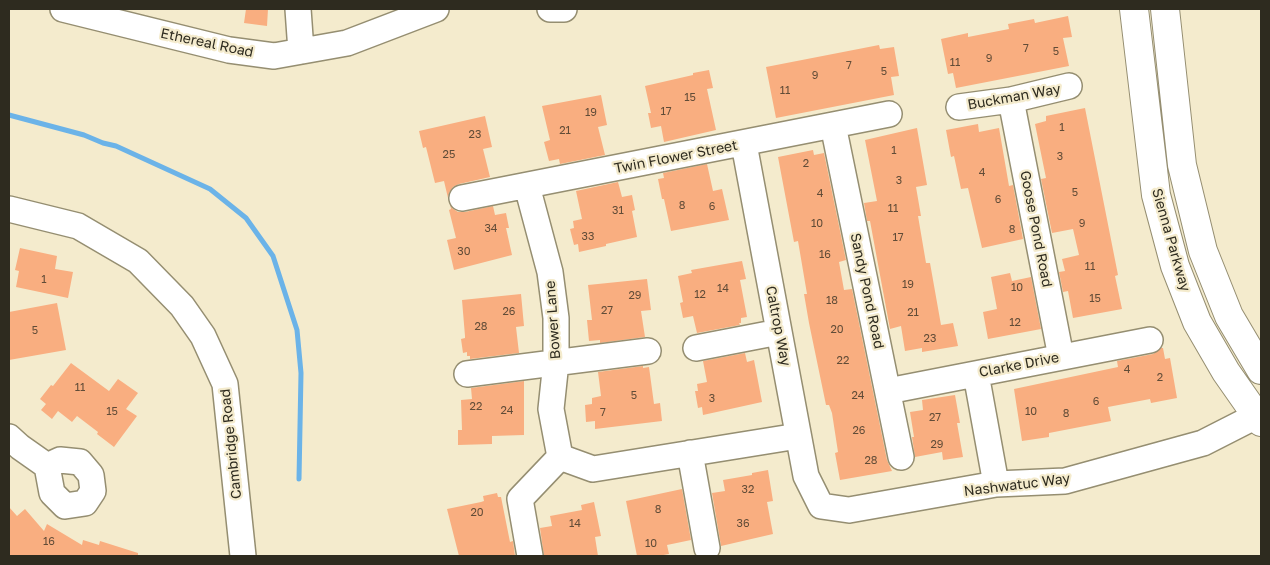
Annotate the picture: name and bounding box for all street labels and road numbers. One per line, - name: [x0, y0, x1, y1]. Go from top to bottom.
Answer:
- street label: Ethereal Road: [159, 25, 255, 61]
- street label: Buckman Way: [966, 81, 1062, 113]
- street label: Twin Flower Street: [613, 137, 739, 177]
- street label: Goose Pond Road: [1016, 169, 1056, 289]
- street label: Sienna Parkway: [1148, 187, 1194, 293]
- street label: Sandy Pond Road: [847, 232, 887, 350]
- street label: Bower Lane: [542, 280, 564, 360]
- street label: Caltrop Way: [762, 284, 794, 368]
- street label: Clarke Drive: [977, 349, 1061, 381]
- street label: Cambridge Road: [217, 388, 245, 500]
- street label: Nashwatuc Way: [963, 470, 1071, 500]

